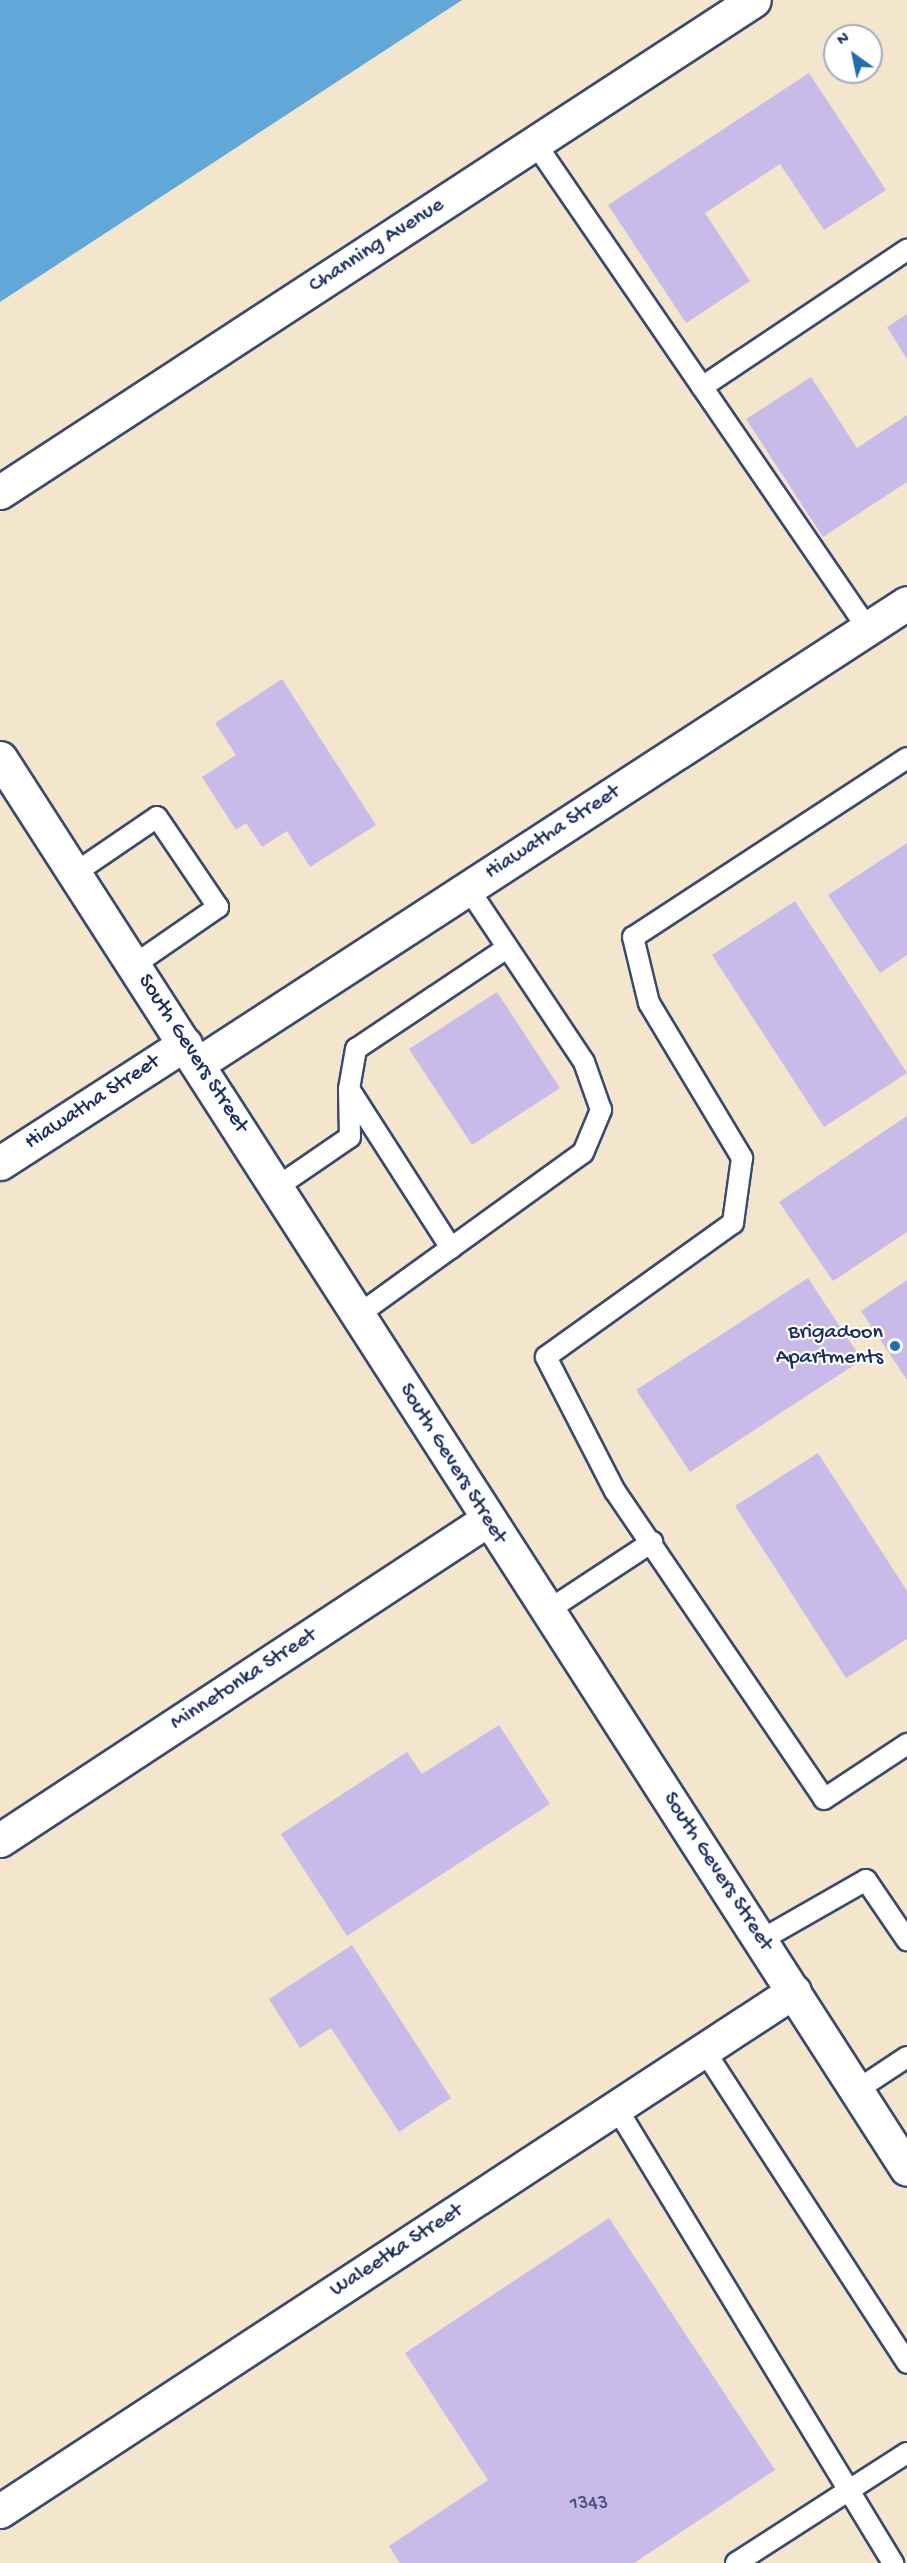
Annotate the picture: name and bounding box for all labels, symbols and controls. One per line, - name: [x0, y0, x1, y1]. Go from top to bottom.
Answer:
- north arrow: [823, 24, 883, 84]
- text: N: [834, 29, 854, 51]
- street label: Channing Avenue: [304, 192, 450, 300]
- street label: Hiawatha Street: [481, 780, 625, 886]
- street label: South Gevers Street: [131, 970, 253, 1138]
- street label: Hiawatha Street: [21, 1050, 165, 1156]
- place label: Brigadoon Apartments: [776, 1320, 883, 1372]
- marker: Brigadoon Apartments: [888, 1339, 902, 1353]
- street label: South Gevers Street: [392, 1379, 512, 1549]
- street label: Minnetonka Street: [166, 1623, 322, 1737]
- street label: South Gevers Street: [656, 1788, 778, 1956]
- street label: Waleetka Street: [326, 2198, 468, 2304]
- house number: 1343: [570, 2492, 608, 2516]

